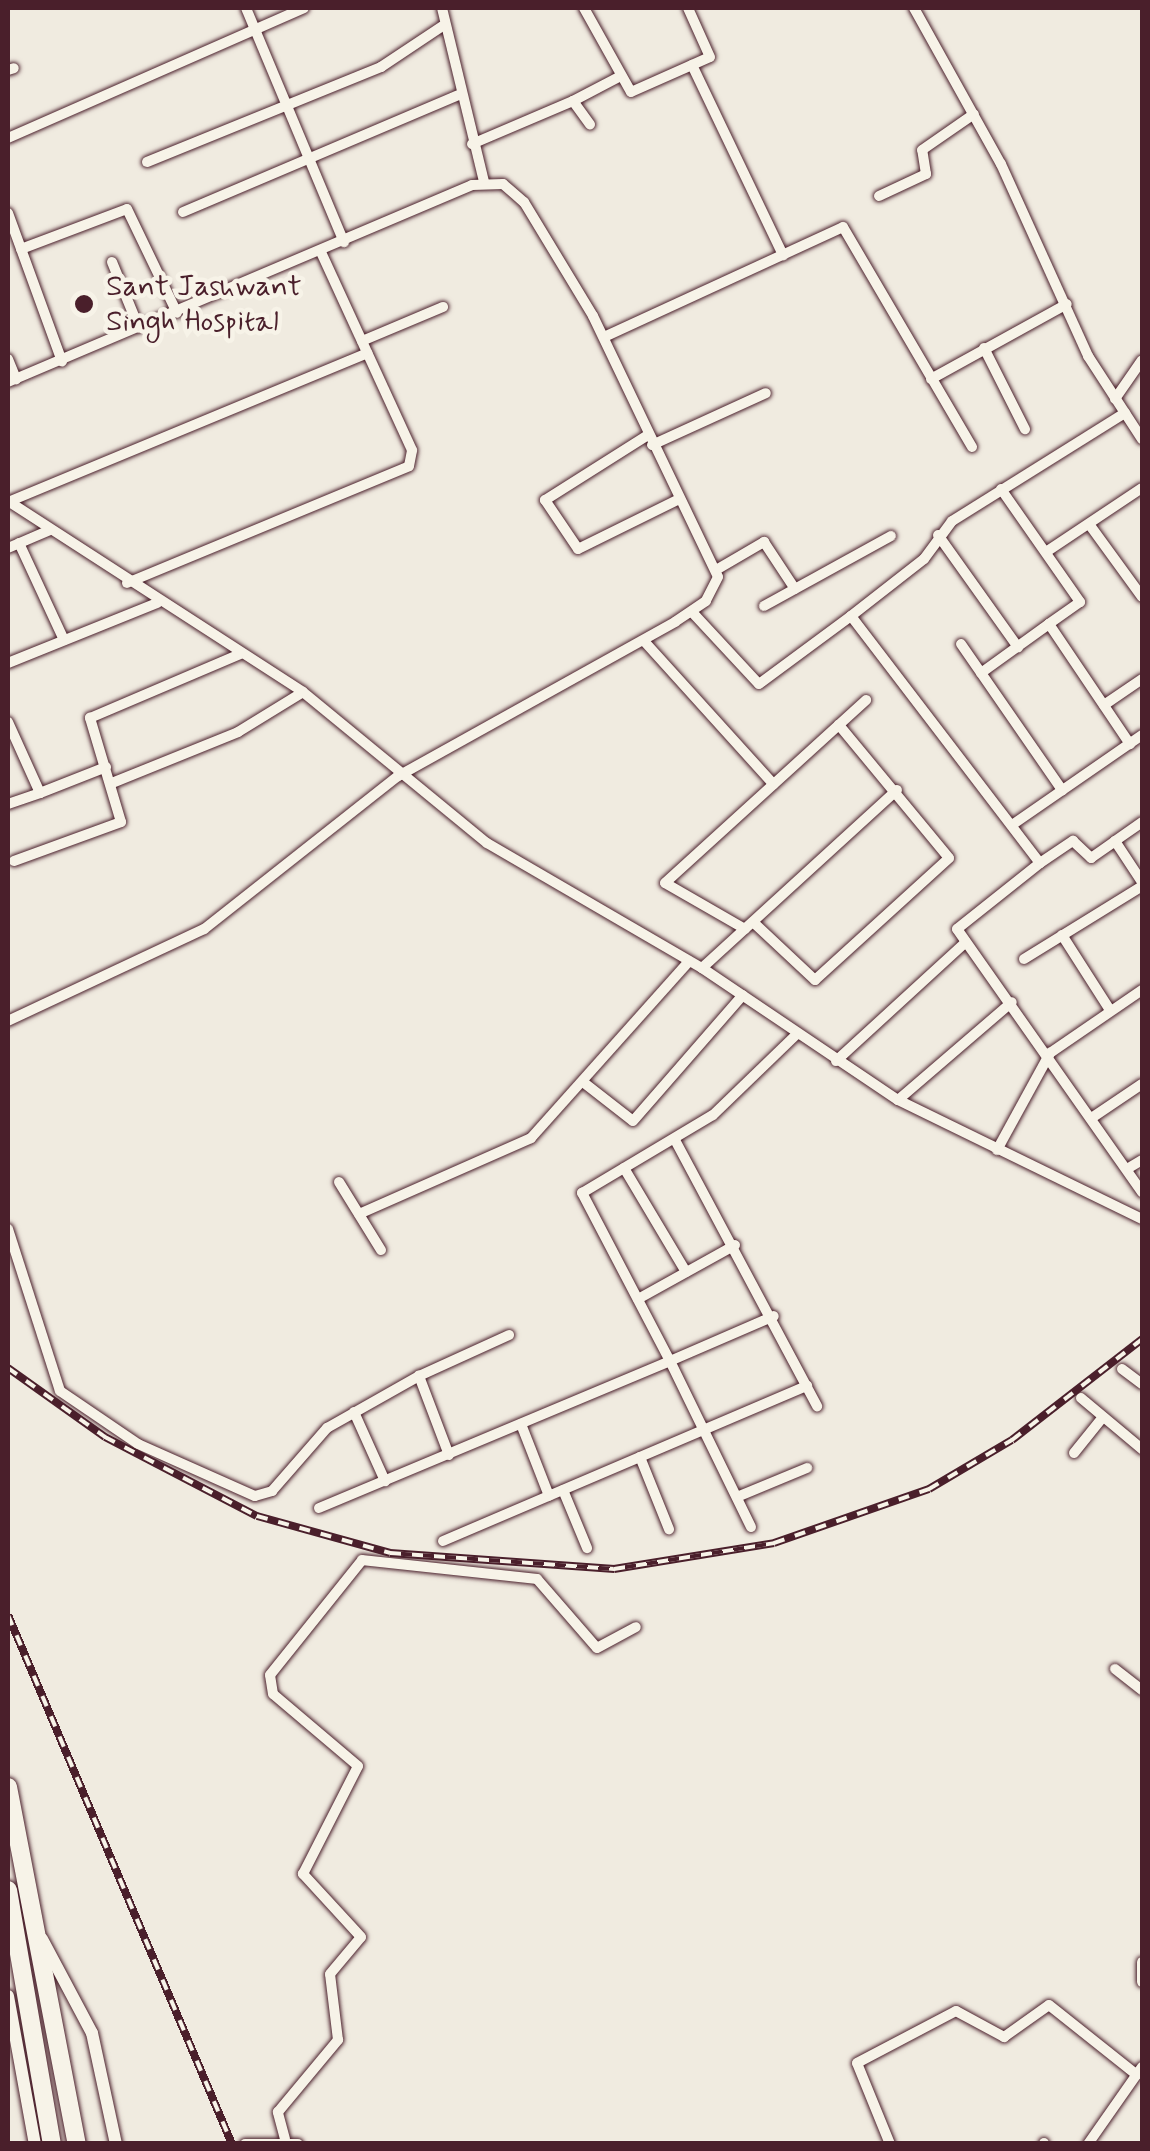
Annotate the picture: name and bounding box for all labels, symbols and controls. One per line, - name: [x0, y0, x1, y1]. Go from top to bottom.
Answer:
- place label: Sant Jashwant Singh Hospital: [106, 269, 302, 340]
- marker: Sant Jashwant Singh Hospital: [71, 291, 97, 317]

